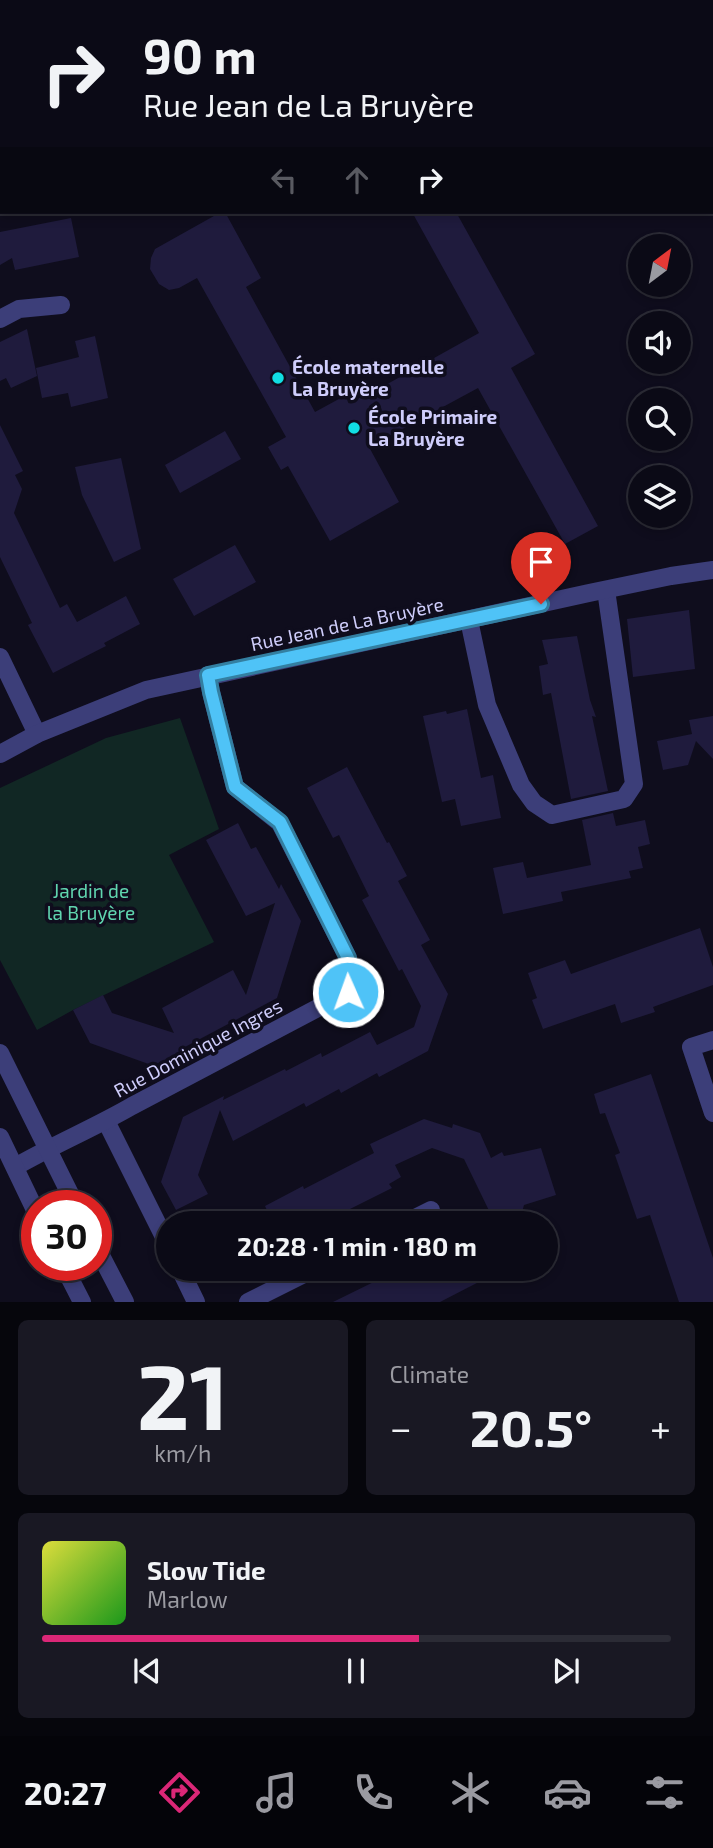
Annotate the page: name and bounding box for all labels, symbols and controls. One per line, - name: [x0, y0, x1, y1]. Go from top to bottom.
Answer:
- text: 90 m: [143, 25, 257, 84]
- icon: right: [28, 28, 119, 119]
- text: Rue Jean de La Bruyère: [143, 85, 474, 123]
- icon: left: [265, 161, 303, 199]
- icon: ahead: [338, 161, 376, 199]
- icon: right: [411, 161, 449, 199]
- north arrow: [628, 234, 691, 298]
- map controls: [628, 234, 691, 528]
- button: sound: [628, 311, 691, 374]
- place label: École maternelle La Bruyère: [292, 354, 445, 401]
- marker: École maternelle La Bruyère: [270, 370, 286, 386]
- button: search: [628, 388, 691, 451]
- place label: École Primaire La Bruyère: [368, 404, 498, 451]
- marker: École Primaire La Bruyère: [346, 420, 362, 436]
- button: layers: [628, 465, 691, 528]
- pin: [511, 532, 571, 604]
- icon: arrive: [522, 543, 560, 581]
- street label: Rue Jean de La Bruyère: [248, 592, 445, 655]
- park label: Jardin de la Bruyère: [47, 879, 135, 924]
- position arrow: [311, 955, 385, 1029]
- street label: Rue Dominique Ingres: [110, 993, 286, 1102]
- speed limit sign: 30: [21, 1190, 112, 1281]
- text: 20:28 · 1 min · 180 m: [237, 1230, 477, 1261]
- text: 21: [137, 1339, 229, 1448]
- text: Climate: [390, 1360, 469, 1388]
- text: 20.5°: [470, 1395, 592, 1457]
- text: −: [390, 1404, 412, 1450]
- text: +: [650, 1404, 671, 1450]
- text: km/h: [154, 1439, 211, 1467]
- text: Slow Tide: [147, 1554, 266, 1585]
- text: Marlow: [147, 1585, 228, 1613]
- icon: previous: [128, 1652, 166, 1690]
- icon: pause: [337, 1652, 375, 1690]
- icon: next: [547, 1652, 585, 1690]
- icon: directions: [155, 1768, 204, 1817]
- icon: music: [252, 1768, 301, 1817]
- icon: phone: [349, 1768, 398, 1817]
- icon: climate: [446, 1768, 495, 1817]
- icon: car: [543, 1768, 592, 1817]
- icon: filters: [640, 1768, 689, 1817]
- text: 20:27: [24, 1773, 107, 1811]

